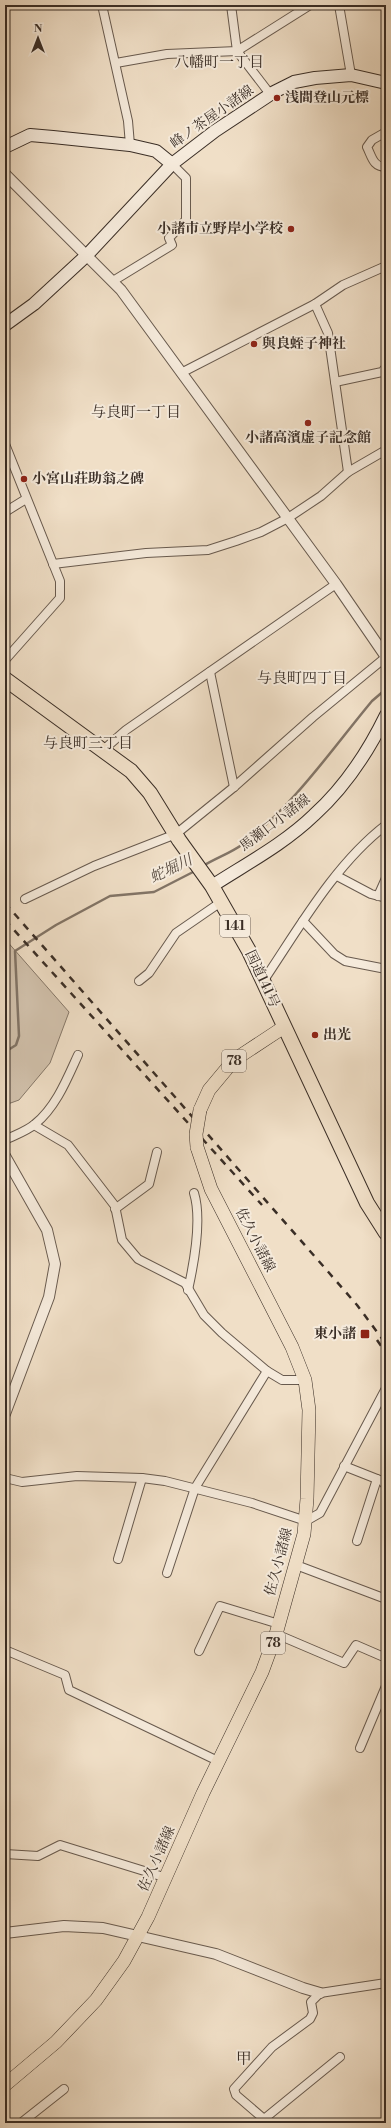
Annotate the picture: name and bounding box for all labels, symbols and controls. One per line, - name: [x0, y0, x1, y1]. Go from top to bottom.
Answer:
- north arrow: [18, 18, 58, 58]
- text: N: [34, 22, 43, 36]
- district label: 八幡町一丁目: [174, 53, 264, 72]
- street label: 峰ノ茶屋小諸線: [167, 82, 257, 152]
- place label: 浅間登山元標: [285, 89, 369, 107]
- marker: 浅間登山元標: [272, 93, 282, 103]
- place label: 小諸市立野岸小学校: [157, 220, 283, 238]
- marker: 小諸市立野岸小学校: [286, 224, 296, 234]
- place label: 與良蛭子神社: [262, 335, 346, 353]
- marker: 與良蛭子神社: [249, 339, 259, 349]
- district label: 与良町一丁目: [91, 403, 181, 422]
- marker: 小諸高濱虚子記念館: [303, 418, 313, 428]
- place label: 小諸高濱虚子記念館: [245, 429, 371, 447]
- place label: 小宮山荘助翁之碑: [32, 470, 144, 488]
- marker: 小宮山荘助翁之碑: [19, 474, 29, 484]
- district label: 与良町四丁目: [257, 669, 347, 688]
- district label: 与良町三丁目: [43, 734, 133, 753]
- street label: 馬瀬口小諸線: [236, 791, 314, 855]
- water label: 蛇堀川: [147, 850, 197, 887]
- road number: 141: [220, 915, 250, 937]
- street label: 国道141号: [241, 947, 283, 1011]
- place label: 出光: [323, 1026, 351, 1044]
- marker: 出光: [310, 1030, 320, 1040]
- road number: 78: [222, 1050, 246, 1072]
- street label: 佐久小諸線: [231, 1205, 279, 1275]
- place label: 東小諸: [314, 1325, 357, 1343]
- marker: 東小諸: [359, 1328, 371, 1340]
- street label: 佐久小諸線: [261, 1526, 297, 1598]
- road number: 78: [261, 1632, 285, 1654]
- street label: 佐久小諸線: [135, 1823, 179, 1895]
- district label: 甲: [236, 2049, 252, 2069]

